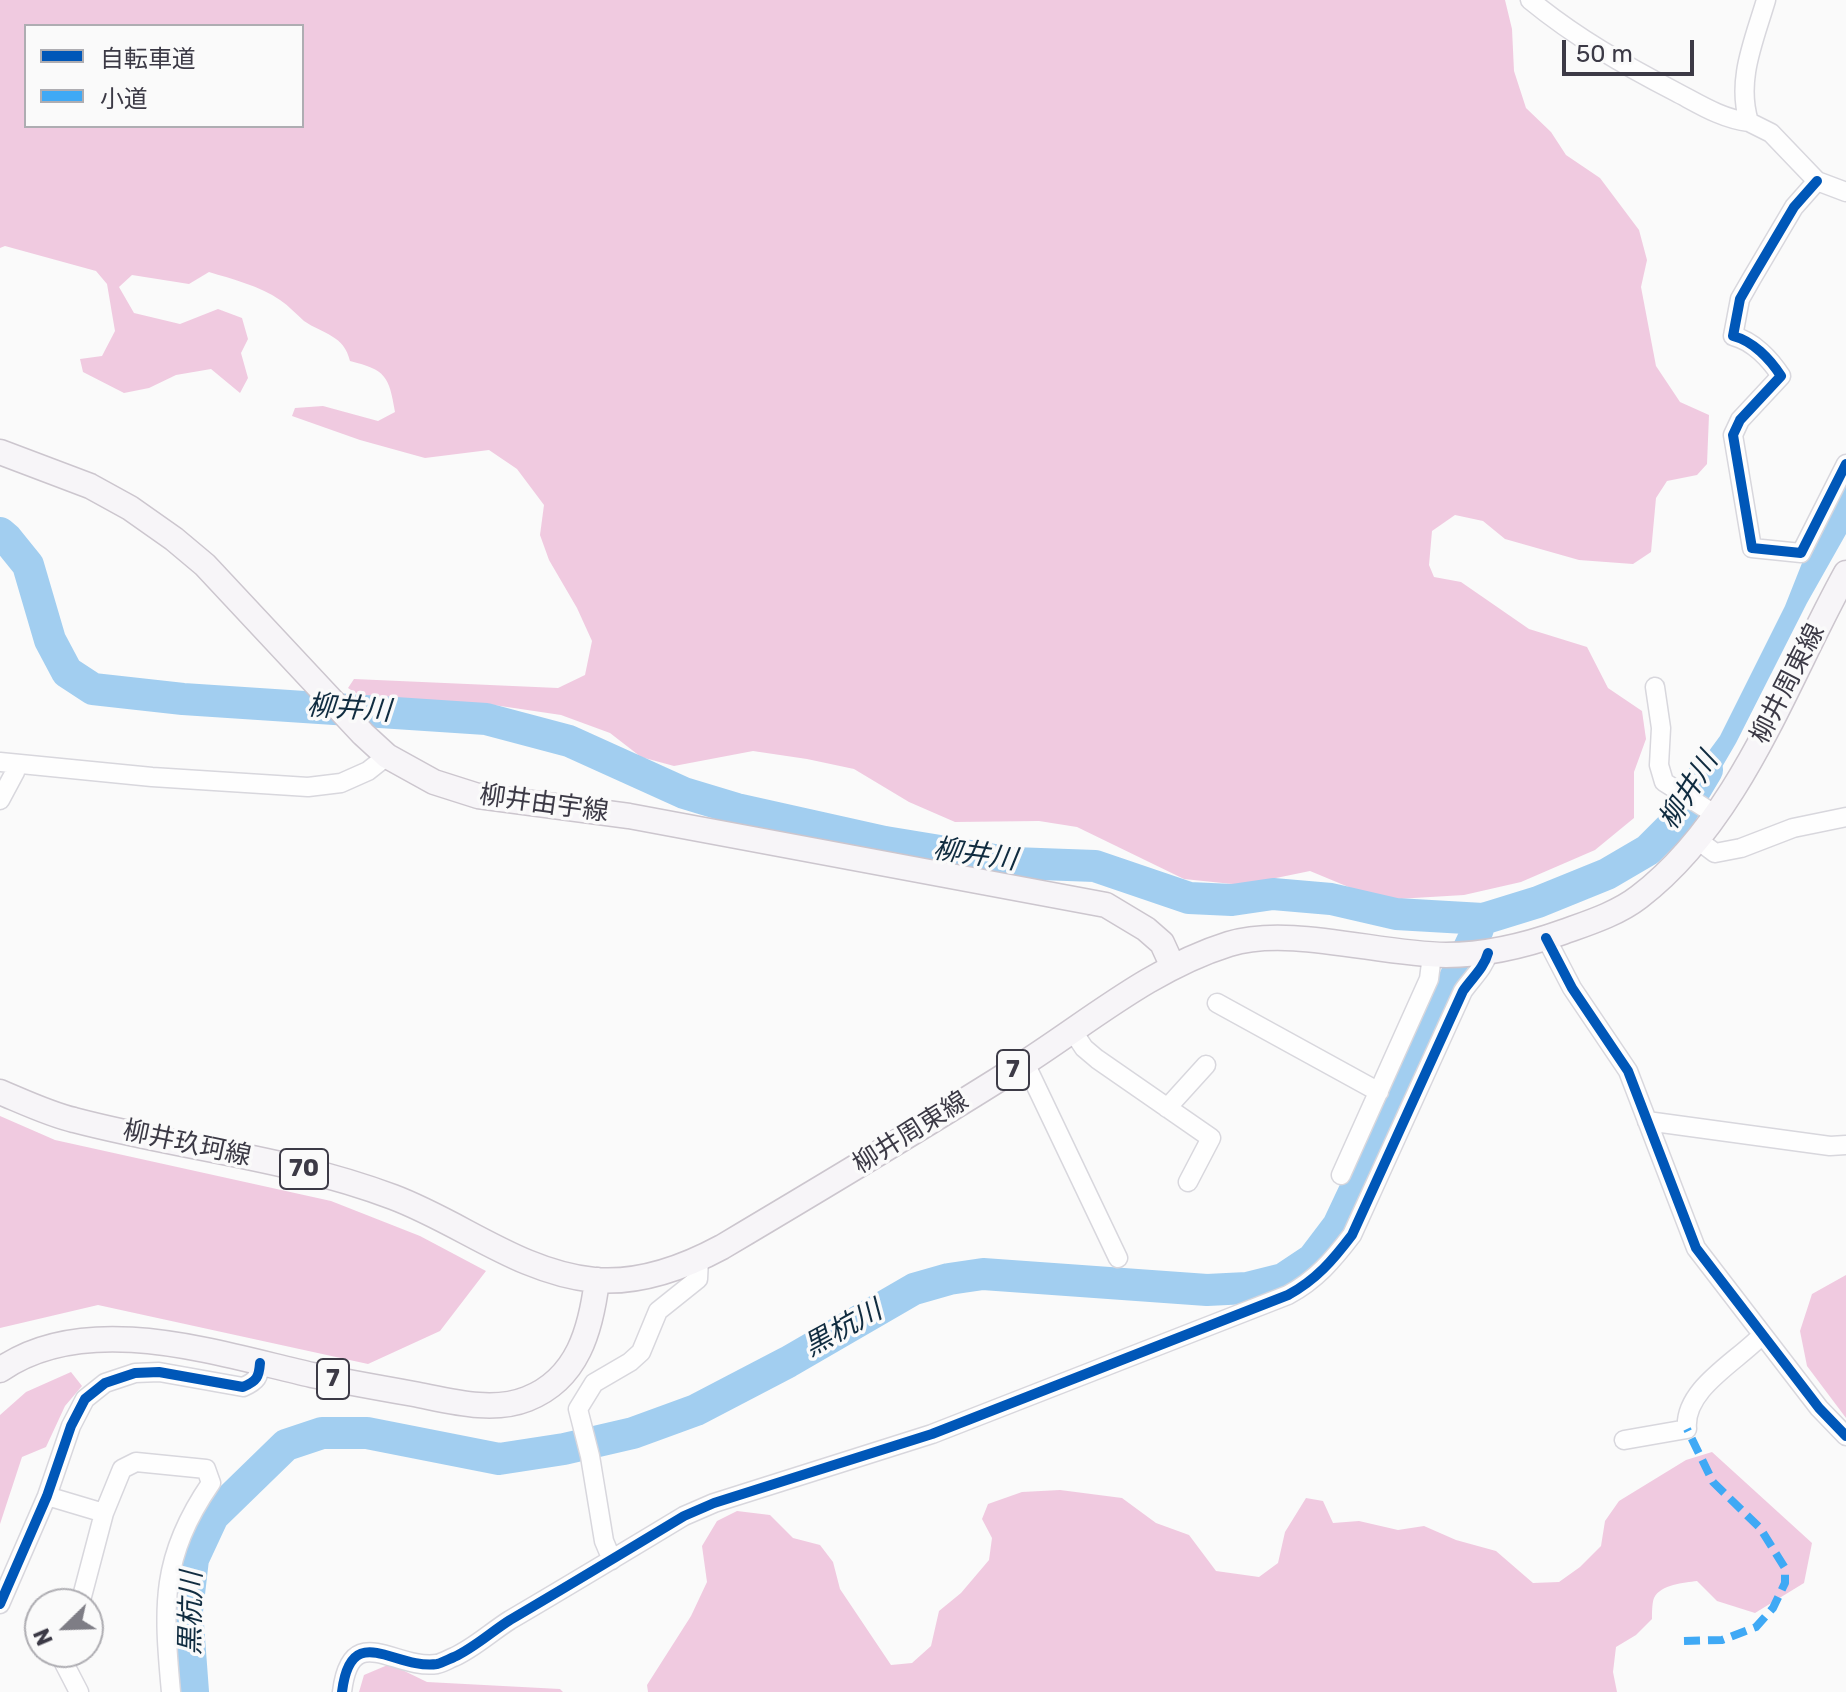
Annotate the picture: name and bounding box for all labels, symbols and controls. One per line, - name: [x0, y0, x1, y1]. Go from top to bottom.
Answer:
- legend: [24, 24, 304, 128]
- scale bar: [1566, 24, 1698, 74]
- text: 50 m: [1576, 40, 1633, 68]
- text: 自転車道: [100, 45, 196, 73]
- text: 小道: [100, 85, 148, 113]
- street label: 柳井周東線: [1745, 619, 1831, 749]
- water label: 柳井川: [306, 689, 392, 729]
- water label: 柳井川: [1652, 746, 1726, 836]
- street label: 柳井由宇線: [477, 780, 611, 828]
- water label: 柳井川: [931, 833, 1019, 877]
- road number: 7: [997, 1050, 1029, 1090]
- street label: 柳井周東線: [848, 1085, 974, 1181]
- street label: 柳井玖珂線: [120, 1115, 254, 1173]
- road number: 70: [280, 1149, 328, 1189]
- water label: 黒杭川: [798, 1294, 888, 1364]
- road number: 7: [317, 1359, 349, 1399]
- water label: 黒杭川: [174, 1571, 210, 1655]
- north arrow: [24, 1588, 104, 1668]
- text: N: [28, 1624, 59, 1649]

